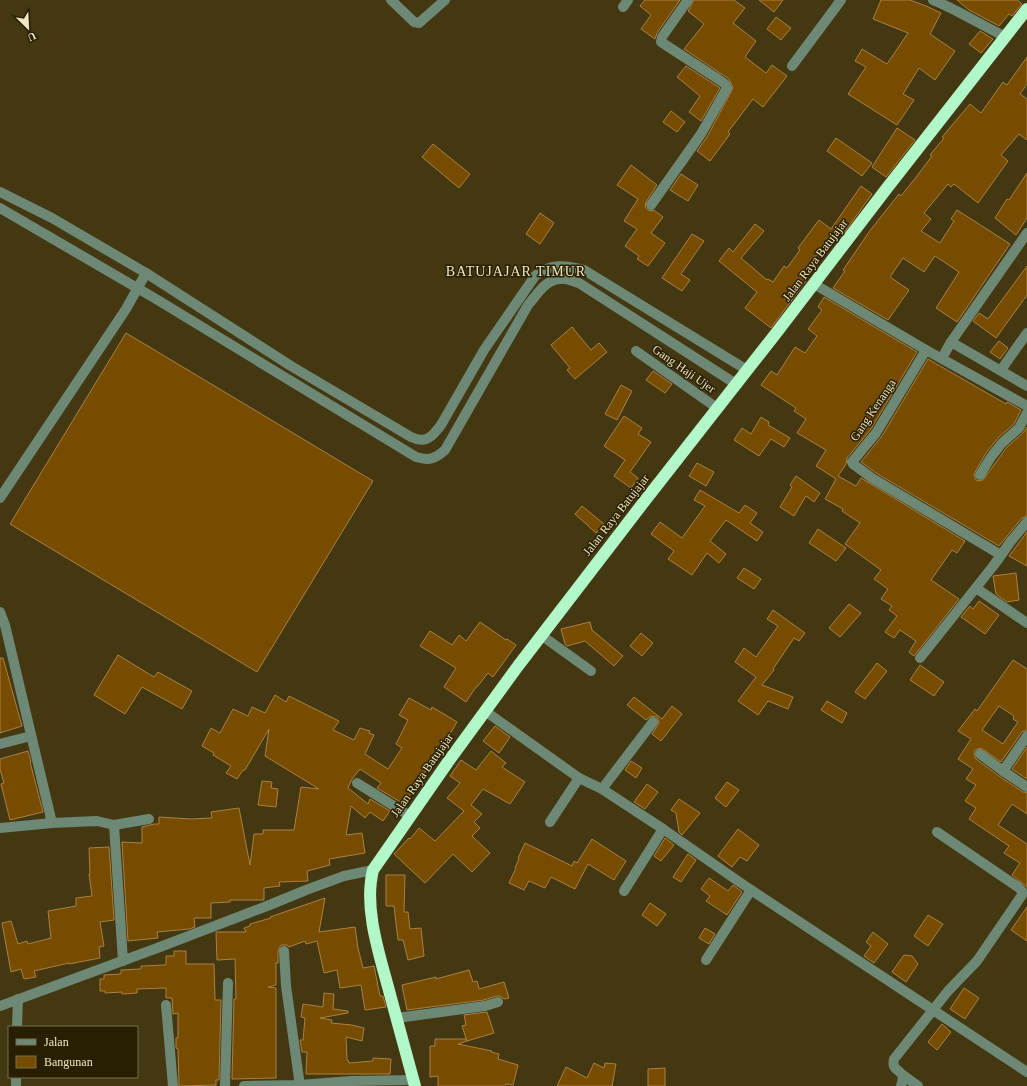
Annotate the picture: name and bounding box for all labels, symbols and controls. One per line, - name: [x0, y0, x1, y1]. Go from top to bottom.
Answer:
- north arrow: [8, 8, 48, 48]
- text: U: [26, 30, 38, 44]
- street label: Jalan Raya Batujajar: [780, 216, 850, 304]
- district label: BATUJAJAR TIMUR: [446, 264, 586, 279]
- street label: Gang Haji Ujer: [650, 342, 718, 396]
- street label: Gang Kenanga: [847, 376, 899, 444]
- street label: Jalan Raya Batujajar: [580, 472, 652, 558]
- street label: Jalan Raya Batujajar: [388, 730, 456, 820]
- legend: [8, 1026, 138, 1078]
- text: Jalan: [44, 1035, 69, 1049]
- text: Bangunan: [44, 1055, 93, 1069]

